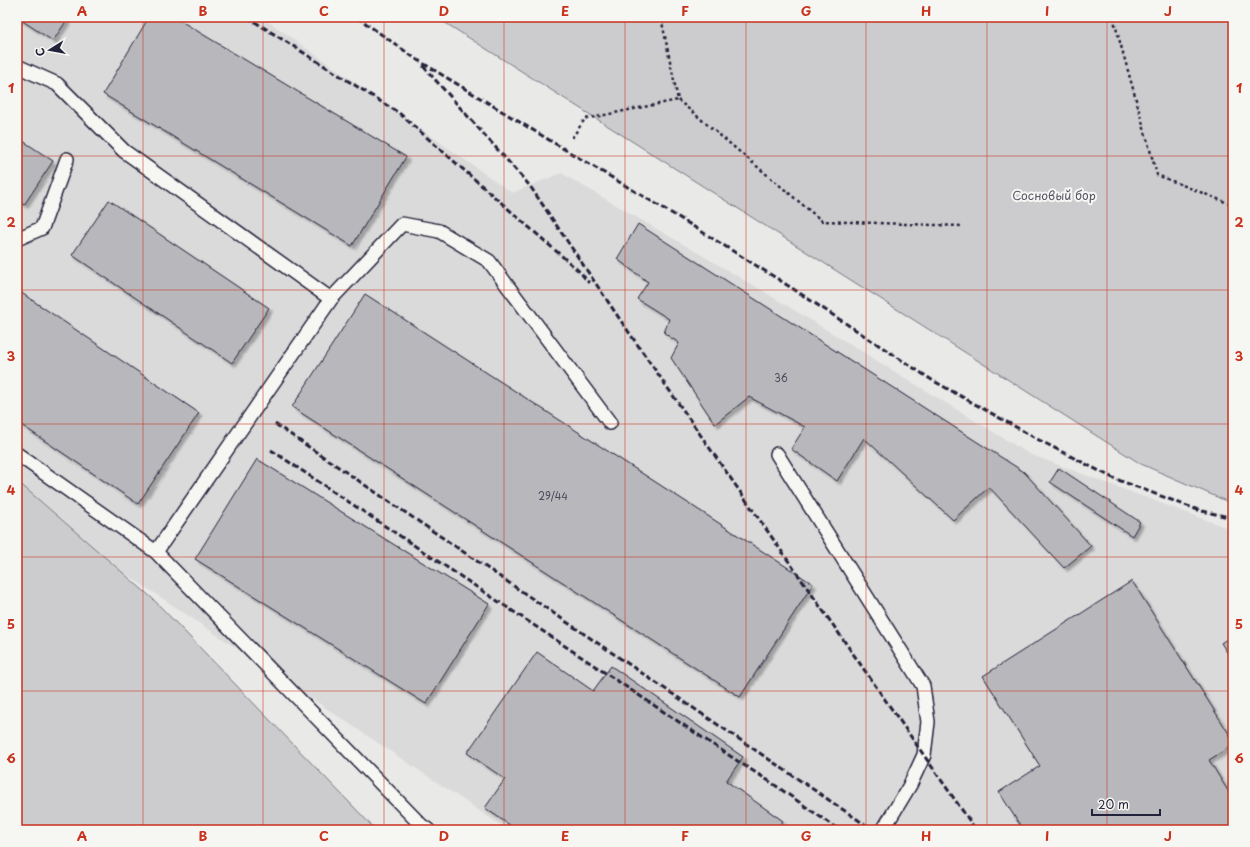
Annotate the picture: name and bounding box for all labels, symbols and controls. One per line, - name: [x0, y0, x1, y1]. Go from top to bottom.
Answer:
- text: A: [77, 1, 87, 20]
- text: B: [199, 1, 208, 20]
- text: C: [319, 1, 329, 20]
- text: D: [439, 1, 449, 20]
- text: E: [561, 1, 569, 20]
- text: F: [681, 1, 689, 20]
- text: G: [801, 1, 811, 20]
- text: H: [921, 1, 931, 20]
- text: I: [1045, 1, 1049, 20]
- text: J: [1164, 1, 1172, 20]
- north arrow: [30, 30, 70, 70]
- text: С: [31, 46, 49, 58]
- text: 1: [8, 78, 14, 97]
- text: 1: [1236, 78, 1242, 97]
- park label: Сосновый бор: [1012, 186, 1096, 204]
- text: 2: [6, 212, 16, 231]
- text: 2: [1234, 212, 1244, 231]
- text: 3: [7, 346, 16, 365]
- text: 3: [1235, 346, 1244, 365]
- house number: 36: [774, 370, 788, 385]
- text: 4: [7, 480, 16, 499]
- text: 4: [1235, 480, 1244, 499]
- house number: 29/44: [538, 488, 568, 503]
- text: 5: [7, 614, 15, 633]
- text: 5: [1235, 614, 1243, 633]
- text: 6: [6, 748, 16, 767]
- text: 6: [1234, 748, 1244, 767]
- scale bar: [1092, 791, 1160, 817]
- text: 20 m: [1098, 795, 1129, 813]
- text: A: [77, 826, 87, 845]
- text: B: [199, 826, 208, 845]
- text: C: [319, 826, 329, 845]
- text: D: [439, 826, 449, 845]
- text: E: [561, 826, 569, 845]
- text: F: [681, 826, 689, 845]
- text: G: [801, 826, 811, 845]
- text: H: [921, 826, 931, 845]
- text: I: [1045, 826, 1049, 845]
- text: J: [1164, 826, 1172, 845]

